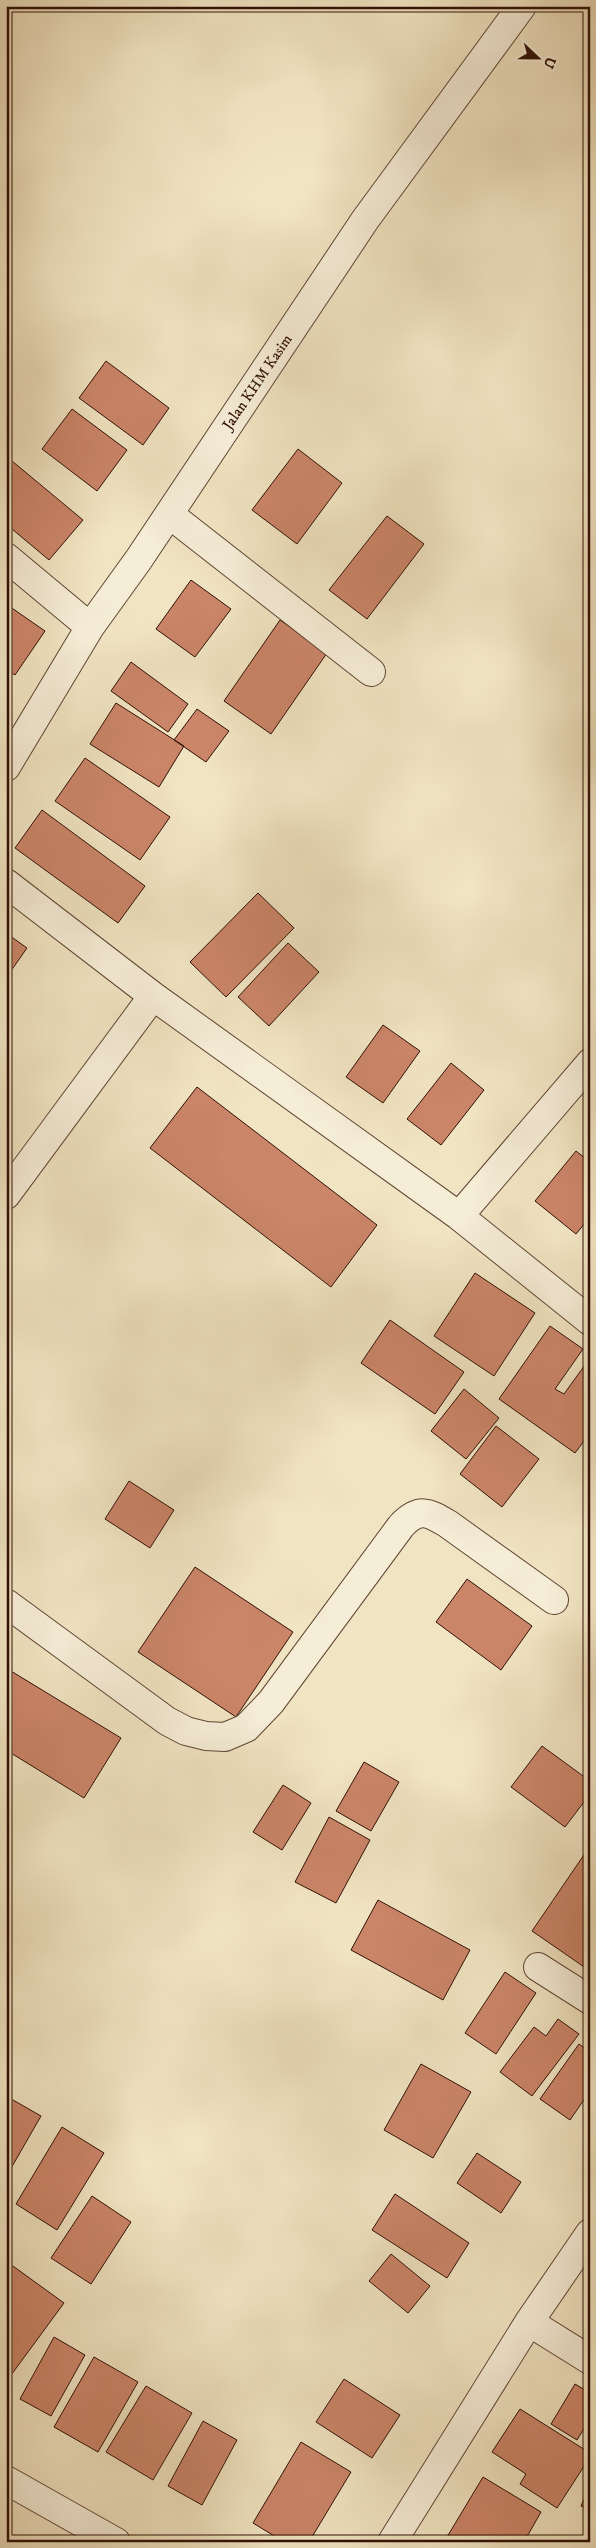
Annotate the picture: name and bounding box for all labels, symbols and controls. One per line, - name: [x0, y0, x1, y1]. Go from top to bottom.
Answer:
- north arrow: [514, 32, 564, 82]
- text: U: [539, 54, 560, 71]
- street label: Jalan KHM Kasim: [217, 331, 296, 435]

